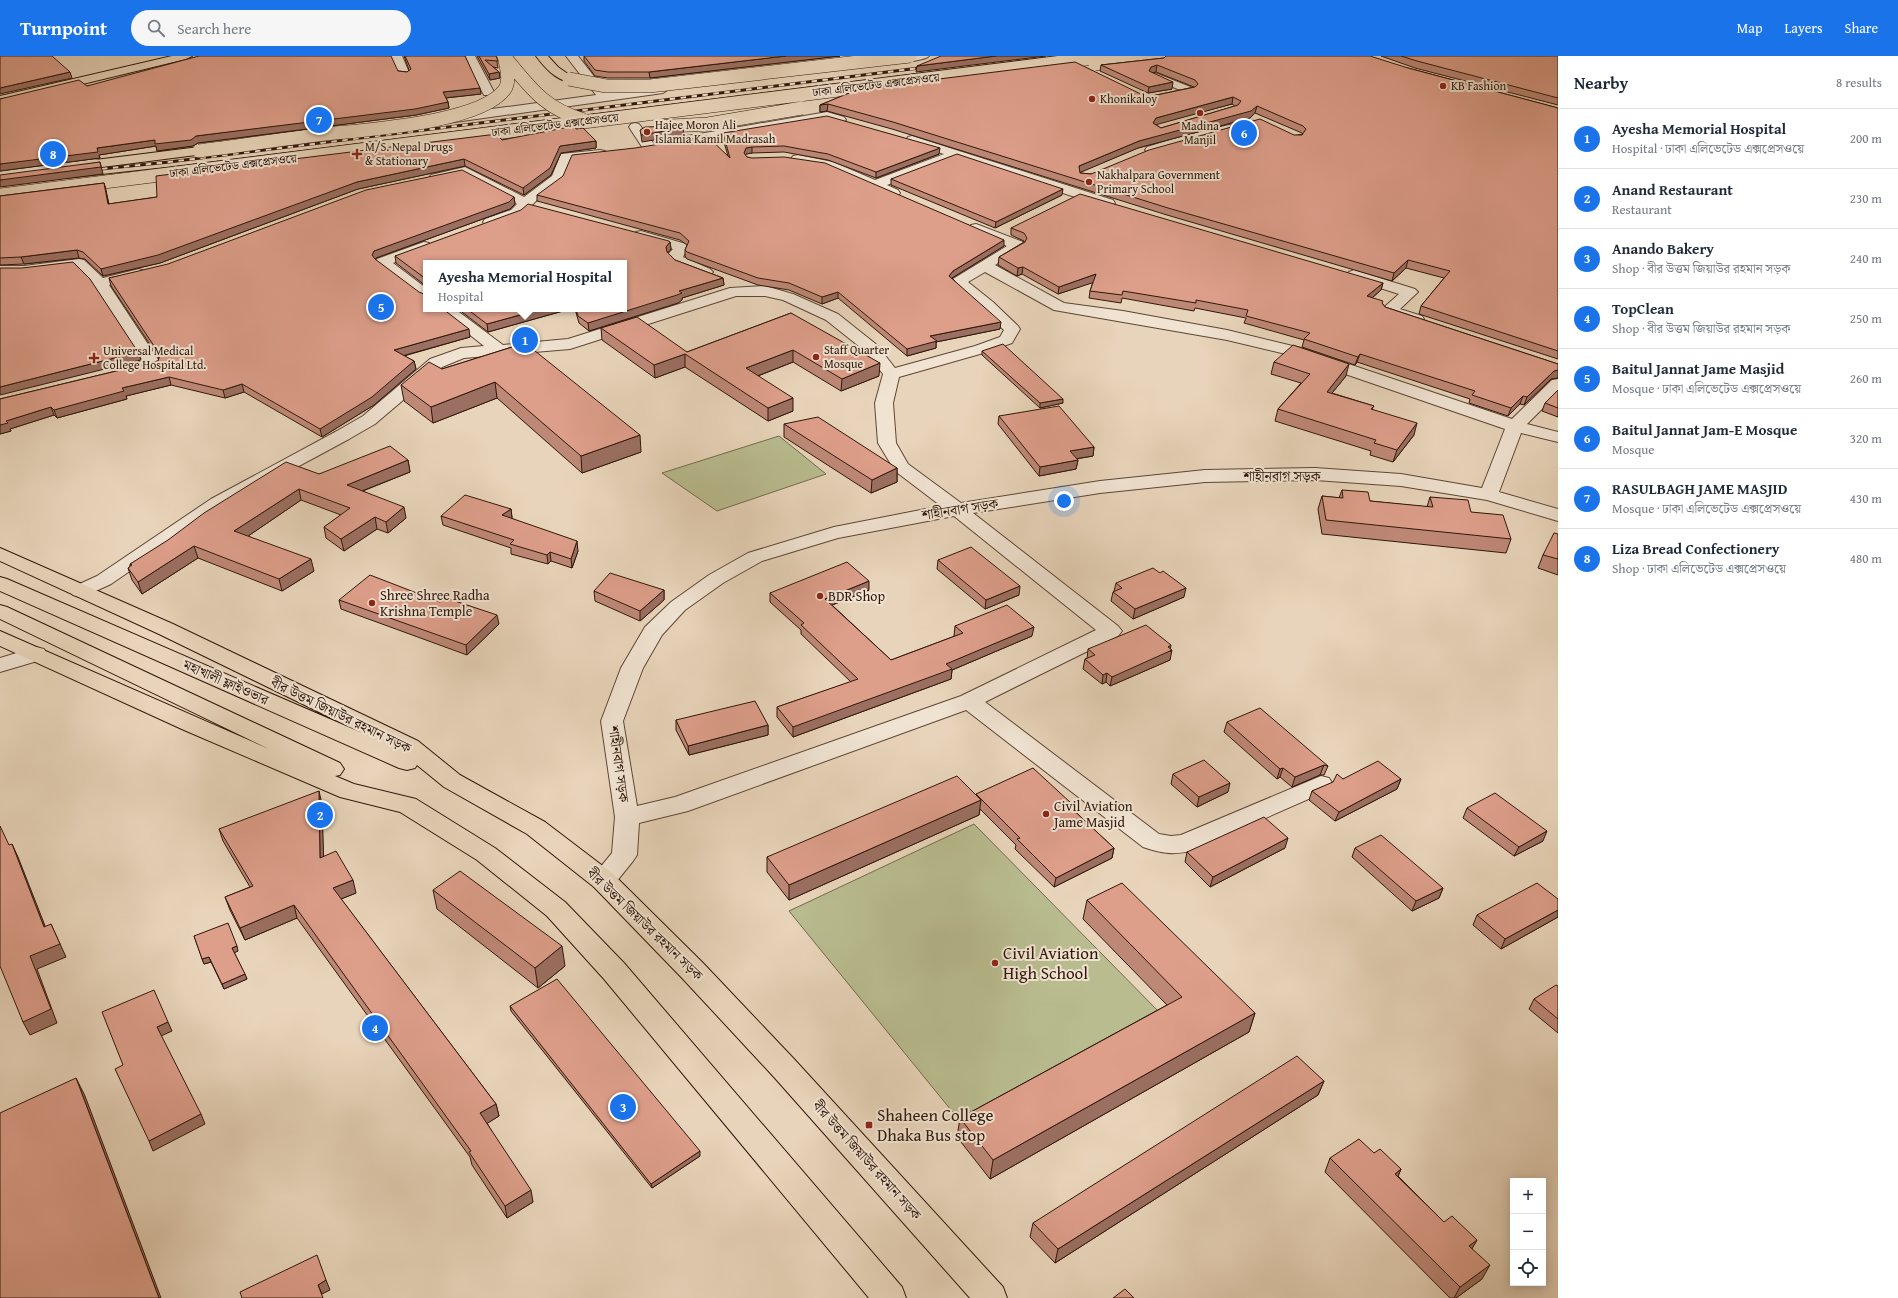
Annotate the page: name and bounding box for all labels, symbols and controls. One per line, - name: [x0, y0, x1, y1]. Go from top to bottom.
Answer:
- search box: [131, 10, 411, 46]
- text: Turnpoint: [20, 14, 107, 42]
- icon: search: [145, 17, 167, 39]
- text: Search here: [177, 18, 251, 39]
- text: Map: [1737, 18, 1763, 38]
- text: Layers: [1785, 18, 1823, 38]
- text: Share: [1845, 18, 1878, 38]
- street label: ঢাকা এলিভেটেড এক্সপ্রেসওয়ে: [810, 68, 941, 101]
- text: Nearby: [1574, 70, 1628, 95]
- text: 8 results: [1836, 73, 1882, 92]
- place label: KB Fashion: [1451, 77, 1507, 94]
- marker: KB Fashion: [1438, 81, 1448, 91]
- place label: Khonikaloy: [1100, 90, 1157, 107]
- marker: Khonikaloy: [1087, 94, 1097, 104]
- pin: 7: [306, 105, 332, 135]
- street label: ঢাকা এলিভেটেড এক্সপ্রেসওয়ে: [489, 108, 620, 141]
- marker: Madina Manjil: [1195, 108, 1205, 118]
- place label: Hajee Moron Ali Islamia Kamil Madrasah: [655, 116, 776, 147]
- place label: Madina Manjil: [1181, 117, 1219, 148]
- pin: 6: [1231, 118, 1257, 148]
- text: Ayesha Memorial Hospital: [1612, 118, 1786, 139]
- marker: Hajee Moron Ali Islamia Kamil Madrasah: [642, 127, 652, 137]
- text: 1: [1584, 129, 1590, 148]
- text: 200 m: [1850, 129, 1882, 148]
- place label: M/S. Nepal Drugs & Stationary: [365, 138, 453, 169]
- pin: 8: [40, 139, 66, 169]
- text: Hospital · ঢাকা এলিভেটেড এক্সপ্রেসওয়ে: [1612, 139, 1804, 158]
- street label: ঢাকা এলিভেটেড এক্সপ্রেসওয়ে: [167, 149, 298, 182]
- marker: M/S. Nepal Drugs & Stationary: [352, 149, 362, 159]
- place label: Nakhalpara Government Primary School: [1097, 166, 1221, 197]
- marker: Nakhalpara Government Primary School: [1084, 177, 1094, 187]
- text: Anand Restaurant: [1612, 179, 1733, 200]
- text: 2: [1584, 189, 1590, 208]
- text: 230 m: [1850, 189, 1882, 208]
- text: Restaurant: [1612, 200, 1672, 219]
- text: Anando Bakery: [1612, 238, 1714, 259]
- text: 3: [1584, 249, 1590, 268]
- text: 240 m: [1850, 249, 1882, 268]
- text: Shop · বীর উত্তম জিয়াউর রহমান সড়ক: [1612, 259, 1790, 278]
- popup: [423, 260, 627, 312]
- text: Ayesha Memorial Hospital: [438, 266, 612, 287]
- text: Hospital: [438, 287, 483, 306]
- pin: 5: [368, 292, 394, 322]
- text: TopClean: [1612, 298, 1674, 319]
- text: 4: [1584, 309, 1590, 328]
- text: 250 m: [1850, 309, 1882, 328]
- text: Shop · বীর উত্তম জিয়াউর রহমান সড়ক: [1612, 319, 1790, 338]
- pin: 1: [512, 325, 538, 355]
- place label: Staff Quarter Mosque: [824, 341, 889, 372]
- place label: Universal Medical College Hospital Ltd.: [103, 342, 206, 373]
- marker: Universal Medical College Hospital Ltd.: [88, 352, 100, 364]
- marker: Staff Quarter Mosque: [811, 352, 821, 362]
- text: Baitul Jannat Jame Masjid: [1612, 358, 1784, 379]
- text: 5: [1584, 369, 1590, 388]
- text: 260 m: [1850, 369, 1882, 388]
- text: Mosque · ঢাকা এলিভেটেড এক্সপ্রেসওয়ে: [1612, 379, 1801, 398]
- text: Baitul Jannat Jam-E Mosque: [1612, 419, 1797, 440]
- text: 6: [1584, 429, 1590, 448]
- text: 320 m: [1850, 429, 1882, 448]
- text: Mosque: [1612, 440, 1654, 459]
- street label: শাহীনবাগ সড়ক: [1242, 466, 1322, 486]
- text: RASULBAGH JAME MASJID: [1612, 478, 1787, 499]
- text: 7: [1584, 489, 1590, 508]
- text: 430 m: [1850, 489, 1882, 508]
- your location: [1054, 491, 1074, 511]
- street label: শাহীনবাগ সড়ক: [919, 493, 1001, 525]
- text: Mosque · ঢাকা এলিভেটেড এক্সপ্রেসওয়ে: [1612, 499, 1801, 518]
- text: Liza Bread Confectionery: [1612, 538, 1779, 559]
- text: 8: [1584, 549, 1590, 568]
- text: 480 m: [1850, 549, 1882, 568]
- text: Shop · ঢাকা এলিভেটেড এক্সপ্রেসওয়ে: [1612, 559, 1786, 578]
- place label: Shree Shree Radha Krishna Temple: [380, 585, 490, 621]
- place label: BDR Shop: [828, 586, 885, 606]
- marker: BDR Shop: [815, 591, 825, 601]
- marker: Shree Shree Radha Krishna Temple: [367, 598, 377, 608]
- street label: মহাখালী ফ্লাইওভার: [179, 654, 273, 710]
- street label: বীর উত্তম জিয়াউর রহমান সড়ক: [266, 672, 416, 758]
- street label: শাহীনবাগ সড়ক: [604, 723, 634, 805]
- place label: Civil Aviation Jame Masjid: [1052, 796, 1133, 832]
- pin: 2: [307, 800, 333, 830]
- marker: Civil Aviation Jame Masjid: [1041, 809, 1051, 819]
- street label: বীর উত্তম জিয়াউর রহমান সড়ক: [582, 863, 708, 986]
- place label: Civil Aviation High School: [1003, 940, 1099, 985]
- marker: Civil Aviation High School: [990, 958, 1000, 968]
- pin: 4: [362, 1013, 388, 1043]
- pin: 3: [610, 1092, 636, 1122]
- street label: বীর উত্তম জিয়াউর রহমান সড়ক: [807, 1095, 927, 1225]
- place label: Shaheen College Dhaka Bus stop: [877, 1102, 994, 1147]
- marker: Shaheen College Dhaka Bus stop: [864, 1120, 874, 1130]
- map controls: [1510, 1178, 1546, 1286]
- button: +: [1510, 1178, 1546, 1214]
- button: −: [1510, 1214, 1546, 1250]
- button: locate: [1510, 1250, 1546, 1286]

